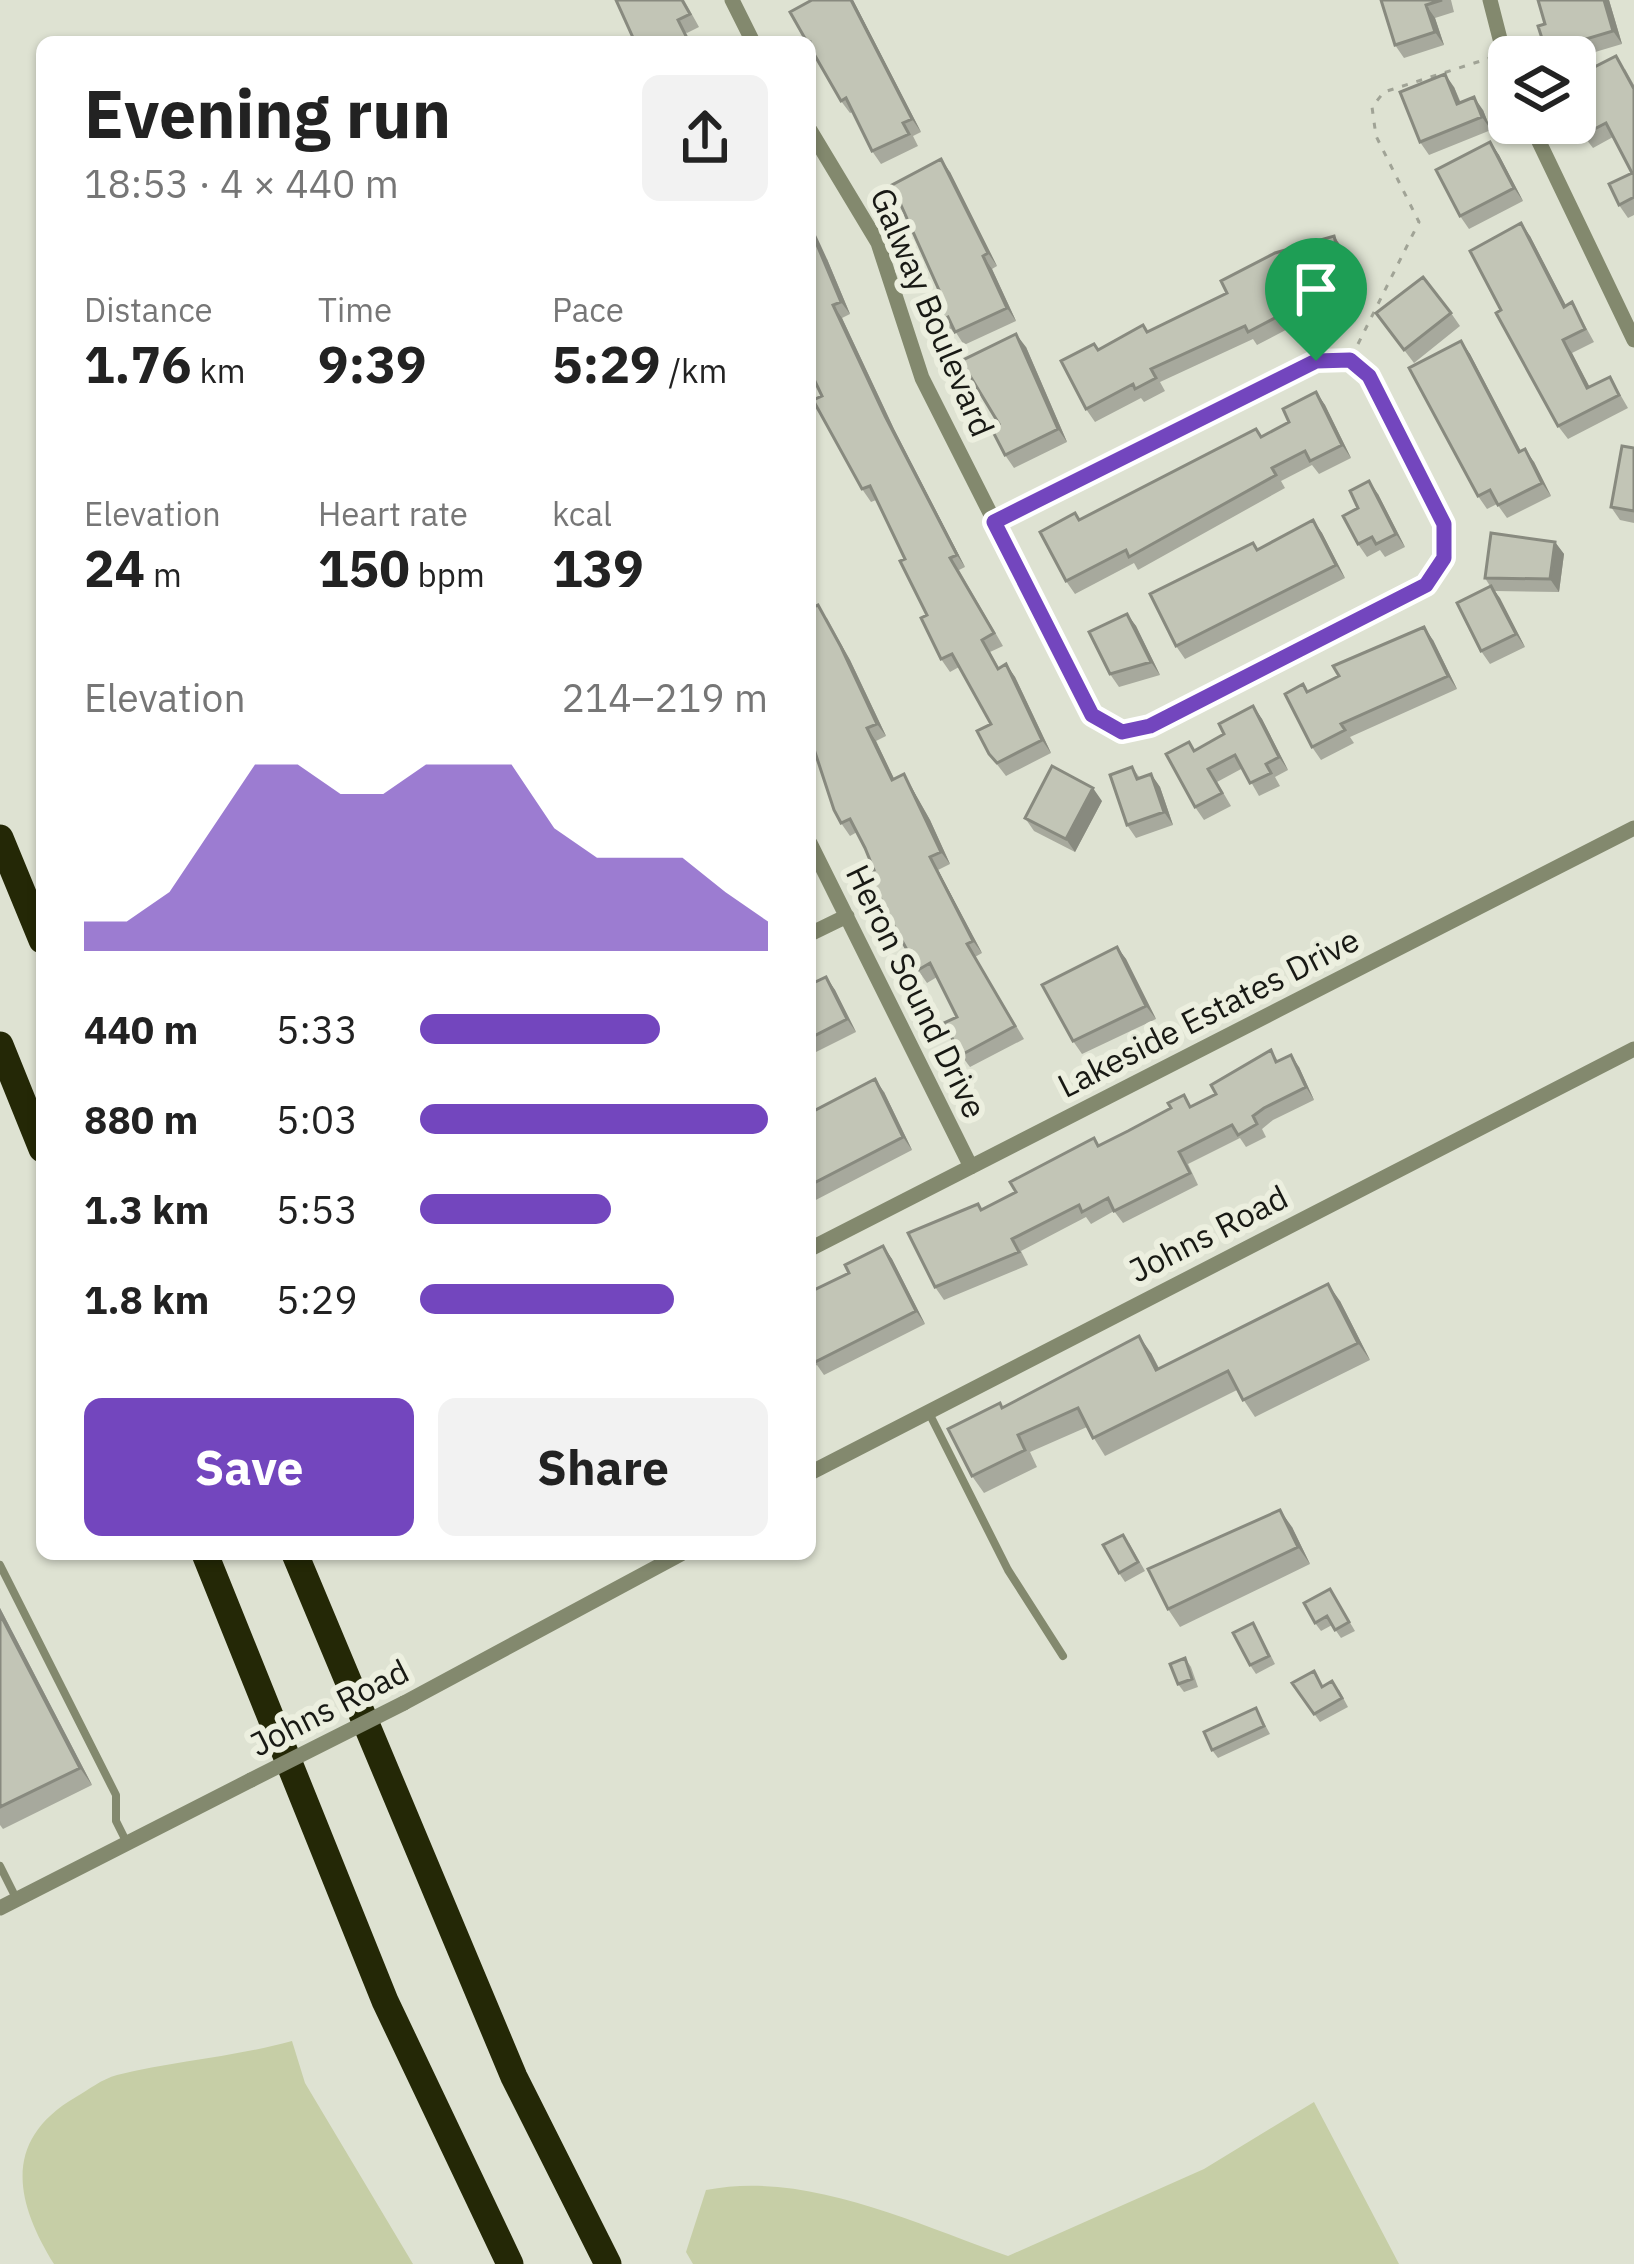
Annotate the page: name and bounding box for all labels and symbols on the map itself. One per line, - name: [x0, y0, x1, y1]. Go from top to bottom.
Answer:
- street label: Galway Boulevard: [861, 181, 1005, 443]
- pin: [1265, 238, 1367, 361]
- street label: Heron Sound Drive: [837, 857, 997, 1125]
- street label: Lakeside Estates Drive: [1050, 917, 1366, 1107]
- street label: Johns Road: [1121, 1175, 1295, 1291]
- street label: Johns Road: [242, 1649, 416, 1765]

